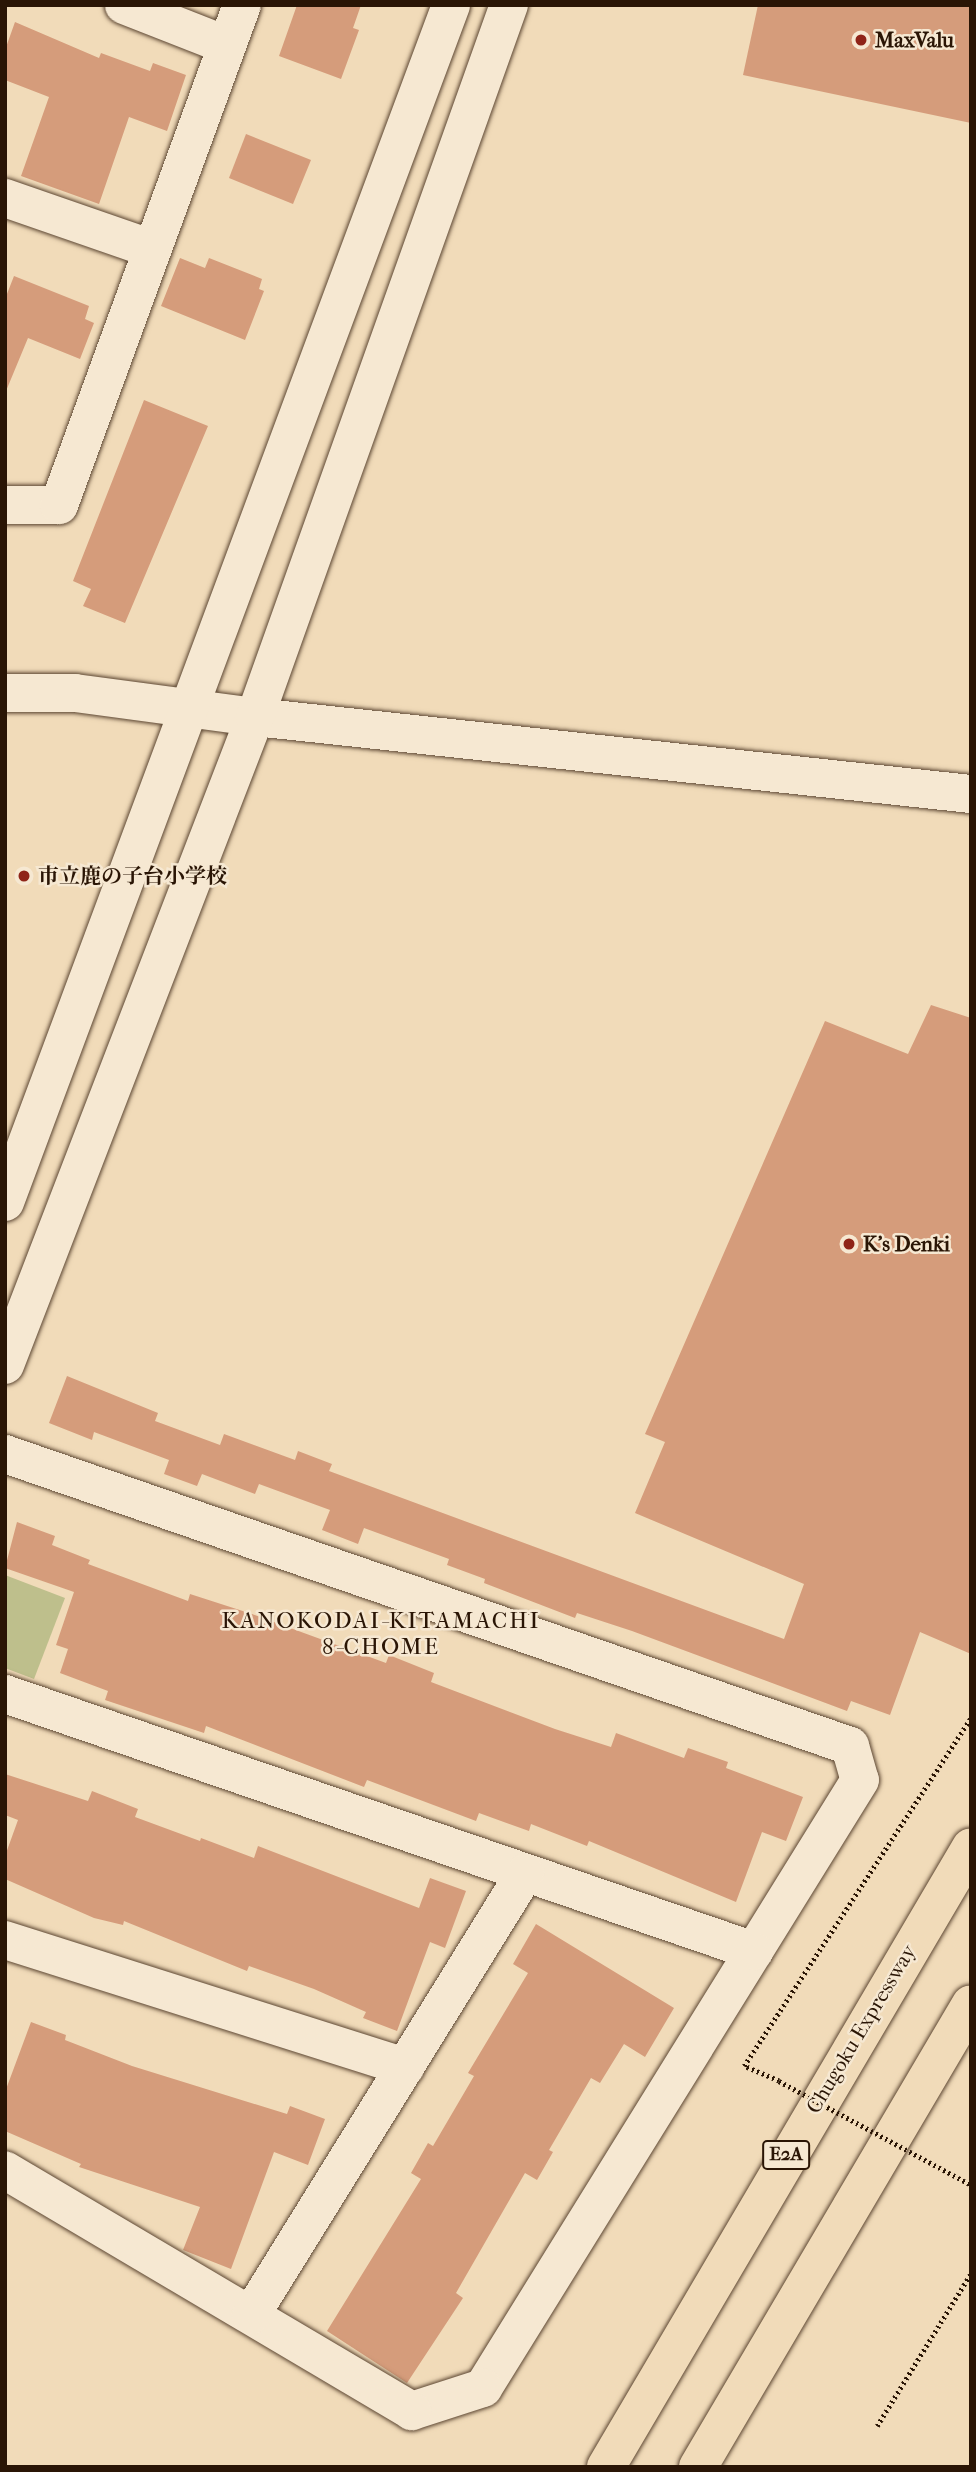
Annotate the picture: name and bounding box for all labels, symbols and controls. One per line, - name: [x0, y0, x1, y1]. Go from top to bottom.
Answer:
- place label: MaxValu: [875, 27, 954, 53]
- marker: MaxValu: [853, 32, 869, 48]
- place label: 市立鹿の子台小学校: [38, 863, 227, 889]
- marker: 市立鹿の子台小学校: [16, 868, 32, 884]
- place label: K's Denki: [863, 1231, 950, 1257]
- marker: K's Denki: [841, 1236, 857, 1252]
- district label: KANOKODAI-KITAMACHI 8-CHOME: [224, 1607, 538, 1661]
- street label: Chugoku Expressway: [801, 1940, 921, 2118]
- road number: E2A: [762, 2140, 810, 2170]

